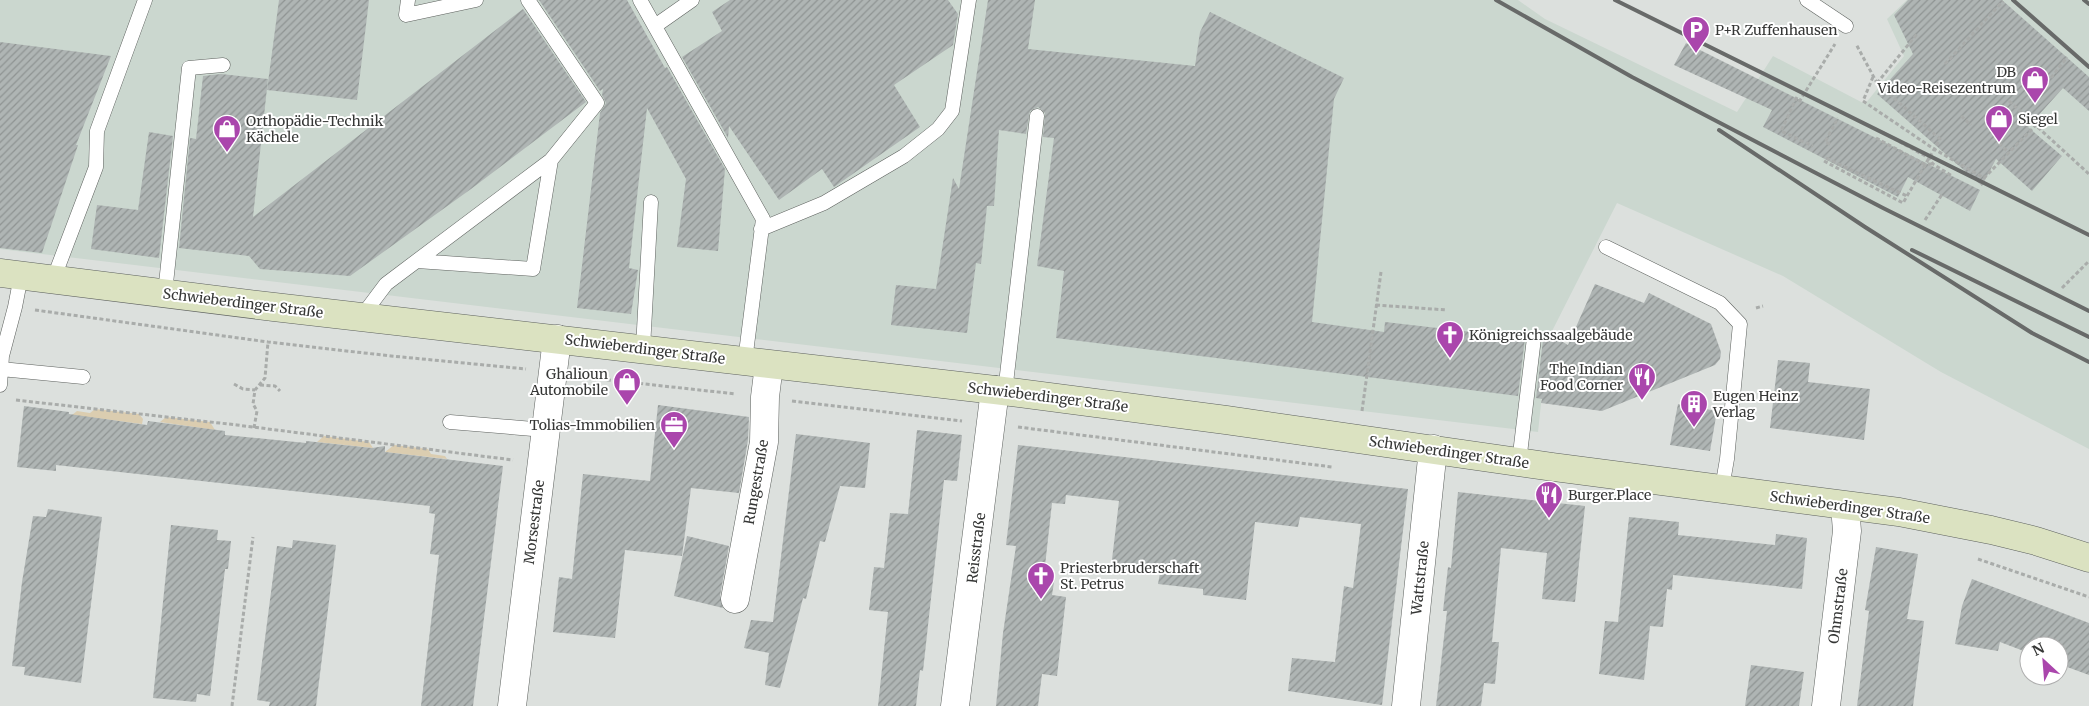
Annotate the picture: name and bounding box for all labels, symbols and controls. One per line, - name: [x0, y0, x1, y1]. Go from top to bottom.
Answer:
- parking icon: P+R Zuffenhausen: [1681, 15, 1711, 54]
- place label: P+R Zuffenhausen: [1715, 21, 1838, 39]
- place label: DB Video-Reisezentrum: [1876, 63, 2016, 97]
- shop icon: DB Video-Reisezentrum: [2020, 65, 2050, 104]
- shop icon: Siegel: [1984, 104, 2014, 143]
- place label: Siegel: [2018, 110, 2059, 128]
- place label: Orthopädie-Technik Kächele: [246, 112, 383, 146]
- shop icon: Orthopädie-Technik Kächele: [212, 114, 242, 153]
- street label: Schwieberdinger Straße: [162, 284, 324, 322]
- church icon: Königreichssaalgebäude: [1435, 320, 1465, 359]
- place label: Königreichssaalgebäude: [1469, 326, 1633, 344]
- street label: Schwieberdinger Straße: [564, 330, 726, 368]
- place label: The Indian Food Corner: [1540, 360, 1623, 394]
- restaurant icon: The Indian Food Corner: [1627, 362, 1657, 401]
- place label: Ghalioun Automobile: [529, 365, 608, 399]
- shop icon: Ghalioun Automobile: [612, 367, 642, 406]
- street label: Schwieberdinger Straße: [967, 378, 1129, 416]
- place label: Eugen Heinz Verlag: [1712, 387, 1799, 421]
- building icon: Eugen Heinz Verlag: [1679, 389, 1709, 428]
- office icon: Tolias-Immobilien: [659, 410, 689, 449]
- place label: Tolias-Immobilien: [529, 416, 655, 434]
- street label: Schwieberdinger Straße: [1368, 432, 1530, 472]
- street label: Rungestraße: [740, 438, 772, 526]
- street label: Morsestraße: [520, 479, 548, 565]
- restaurant icon: Burger.Place: [1534, 480, 1564, 519]
- place label: Burger.Place: [1568, 486, 1651, 504]
- street label: Schwieberdinger Straße: [1769, 487, 1931, 527]
- street label: Reisstraße: [963, 512, 989, 584]
- street label: Wattstraße: [1407, 540, 1433, 617]
- place label: Priesterbruderschaft St. Petrus: [1060, 559, 1200, 593]
- church icon: Priesterbruderschaft St. Petrus: [1026, 561, 1056, 600]
- street label: Ohmstraße: [1824, 567, 1852, 645]
- north arrow: [2019, 636, 2069, 686]
- text: N: [2029, 639, 2047, 660]

